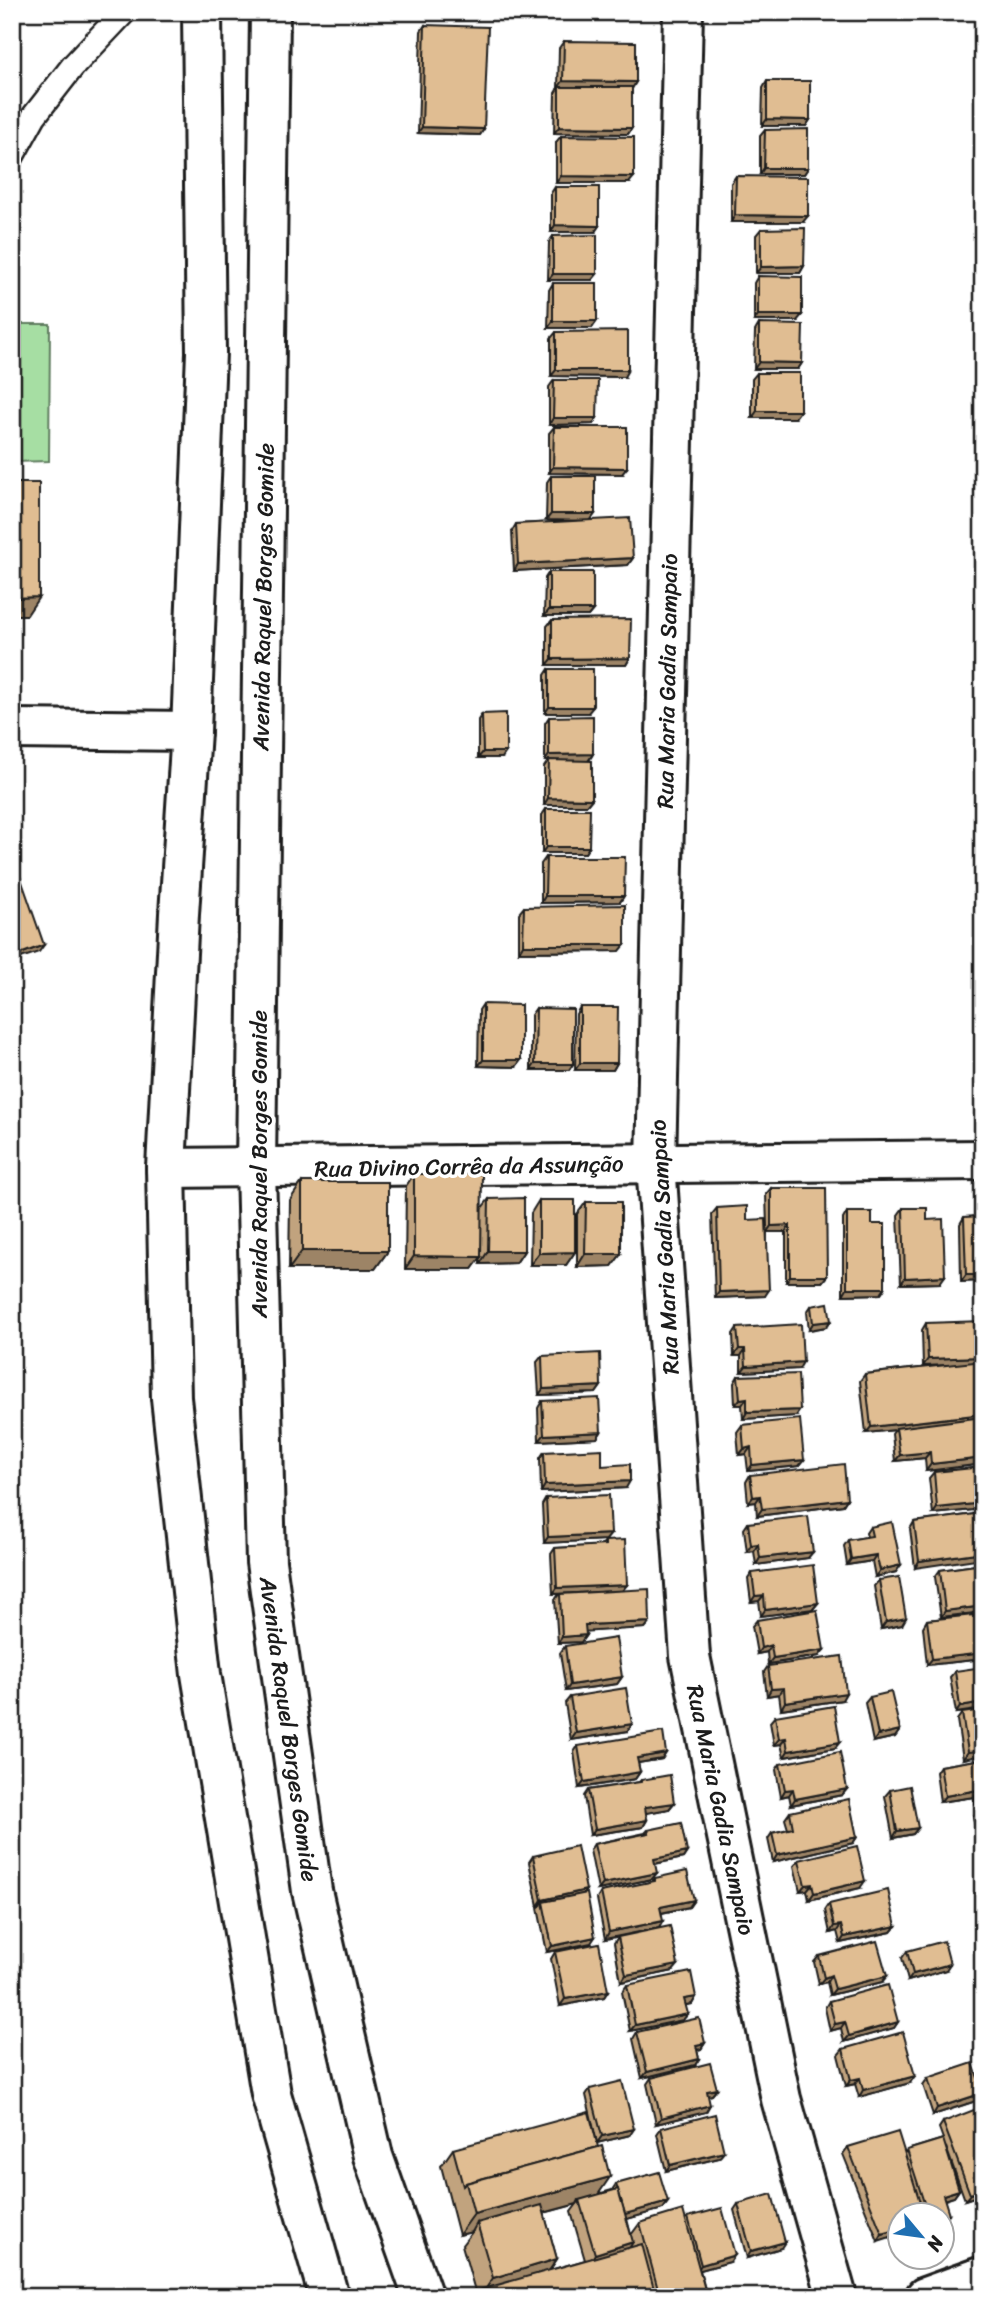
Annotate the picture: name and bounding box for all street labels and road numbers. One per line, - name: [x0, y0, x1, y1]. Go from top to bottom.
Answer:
- street label: Avenida Raquel Borges Gomide: [240, 443, 287, 752]
- street label: Rua Maria Gadia Sampaio: [645, 553, 690, 809]
- street label: Avenida Raquel Borges Gomide: [239, 1010, 280, 1319]
- street label: Rua Maria Gadia Sampaio: [637, 1118, 692, 1376]
- street label: Rua Divino Corrêa da Assunção: [314, 1143, 624, 1190]
- street label: Avenida Raquel Borges Gomide: [247, 1573, 330, 1885]
- street label: Rua Maria Gadia Sampaio: [674, 1681, 767, 1939]

